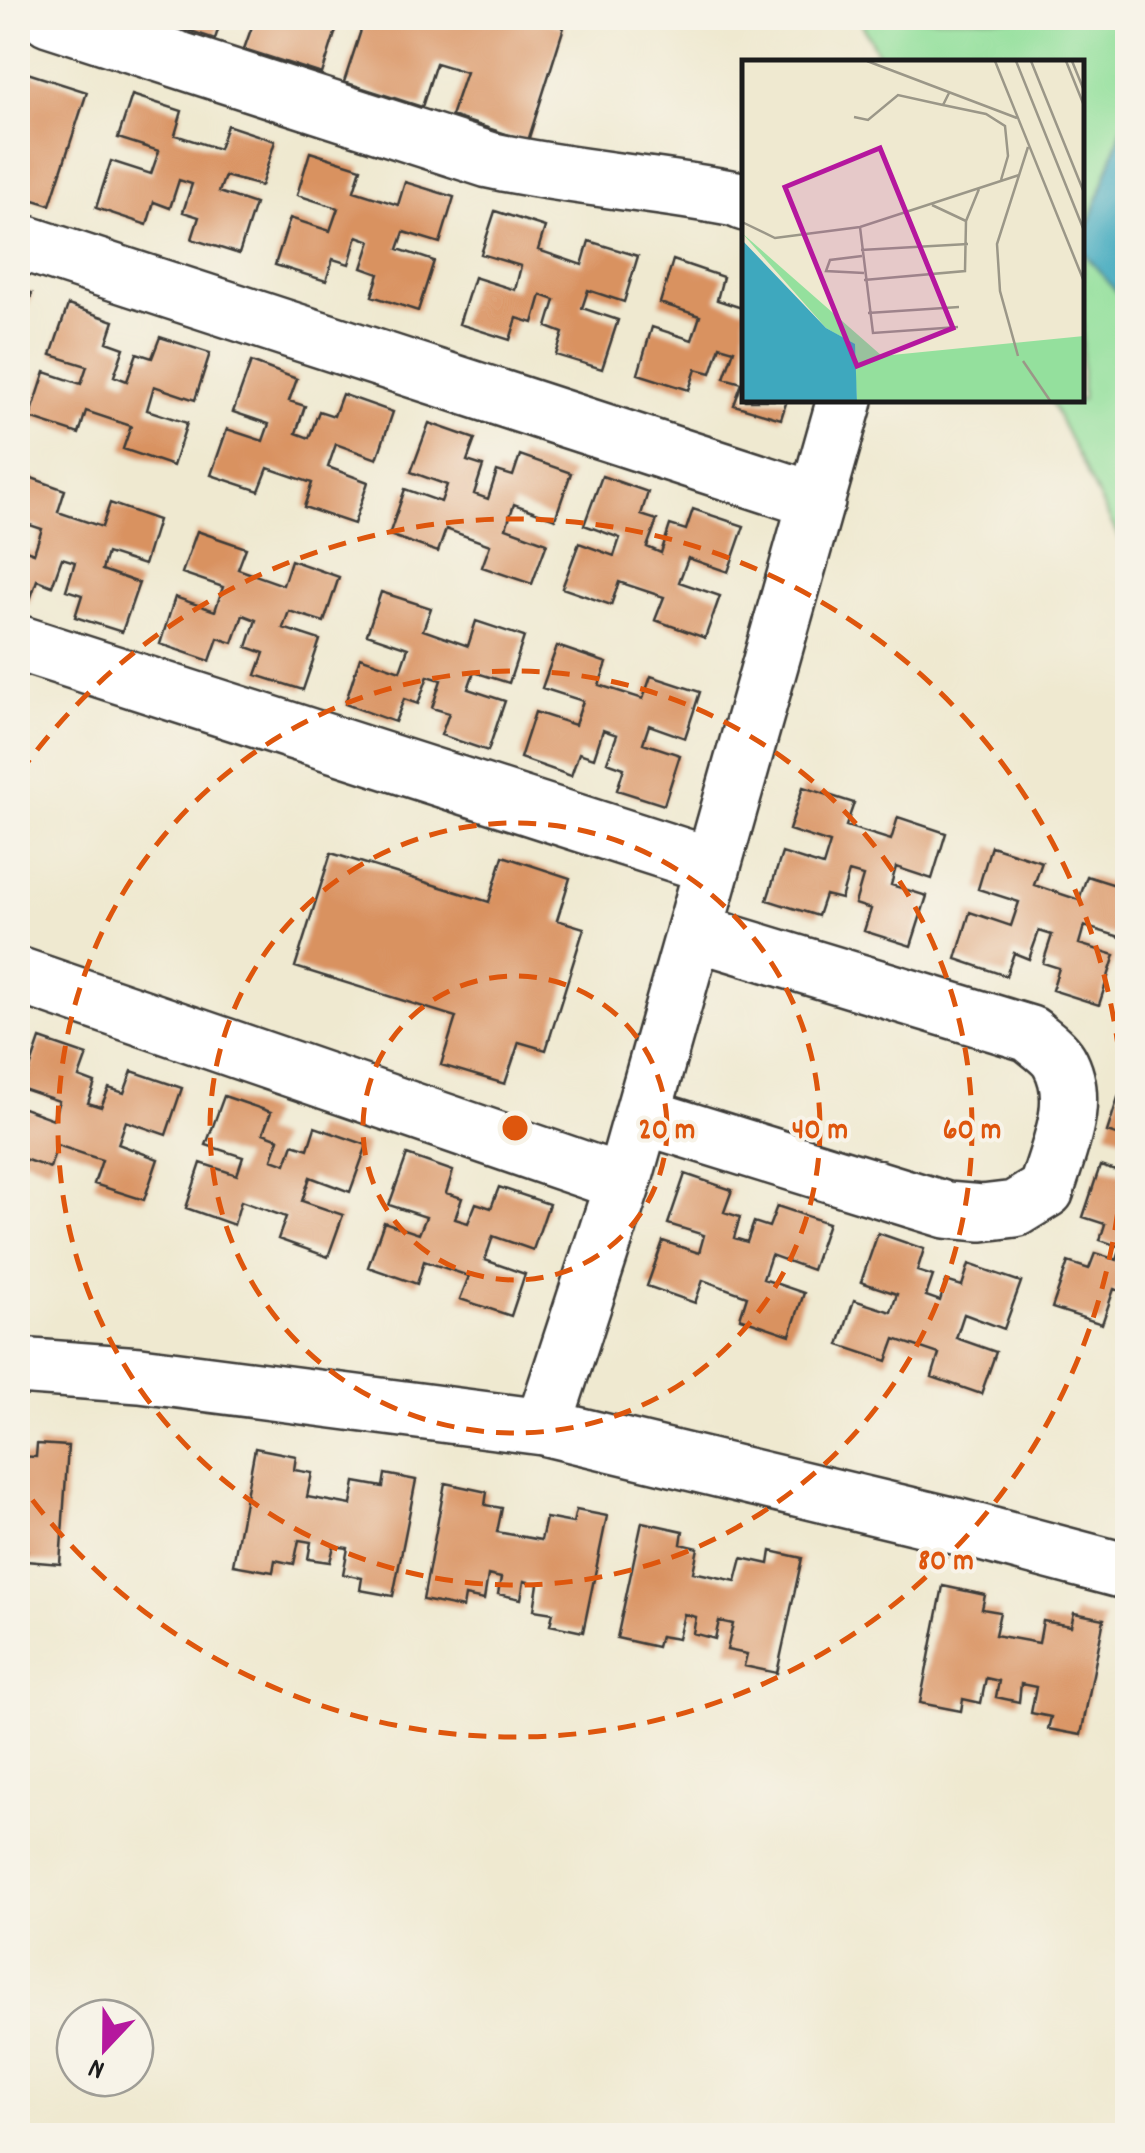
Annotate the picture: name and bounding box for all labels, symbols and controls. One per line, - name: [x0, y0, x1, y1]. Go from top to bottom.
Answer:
- inset map: [742, 60, 1085, 402]
- centre of rings: [497, 1110, 533, 1146]
- text: 20 m: [639, 1111, 695, 1154]
- text: 40 m: [792, 1111, 848, 1154]
- text: 60 m: [943, 1111, 1001, 1154]
- text: 80 m: [918, 1542, 974, 1585]
- north arrow: [55, 1998, 155, 2098]
- text: N: [84, 2045, 111, 2088]

